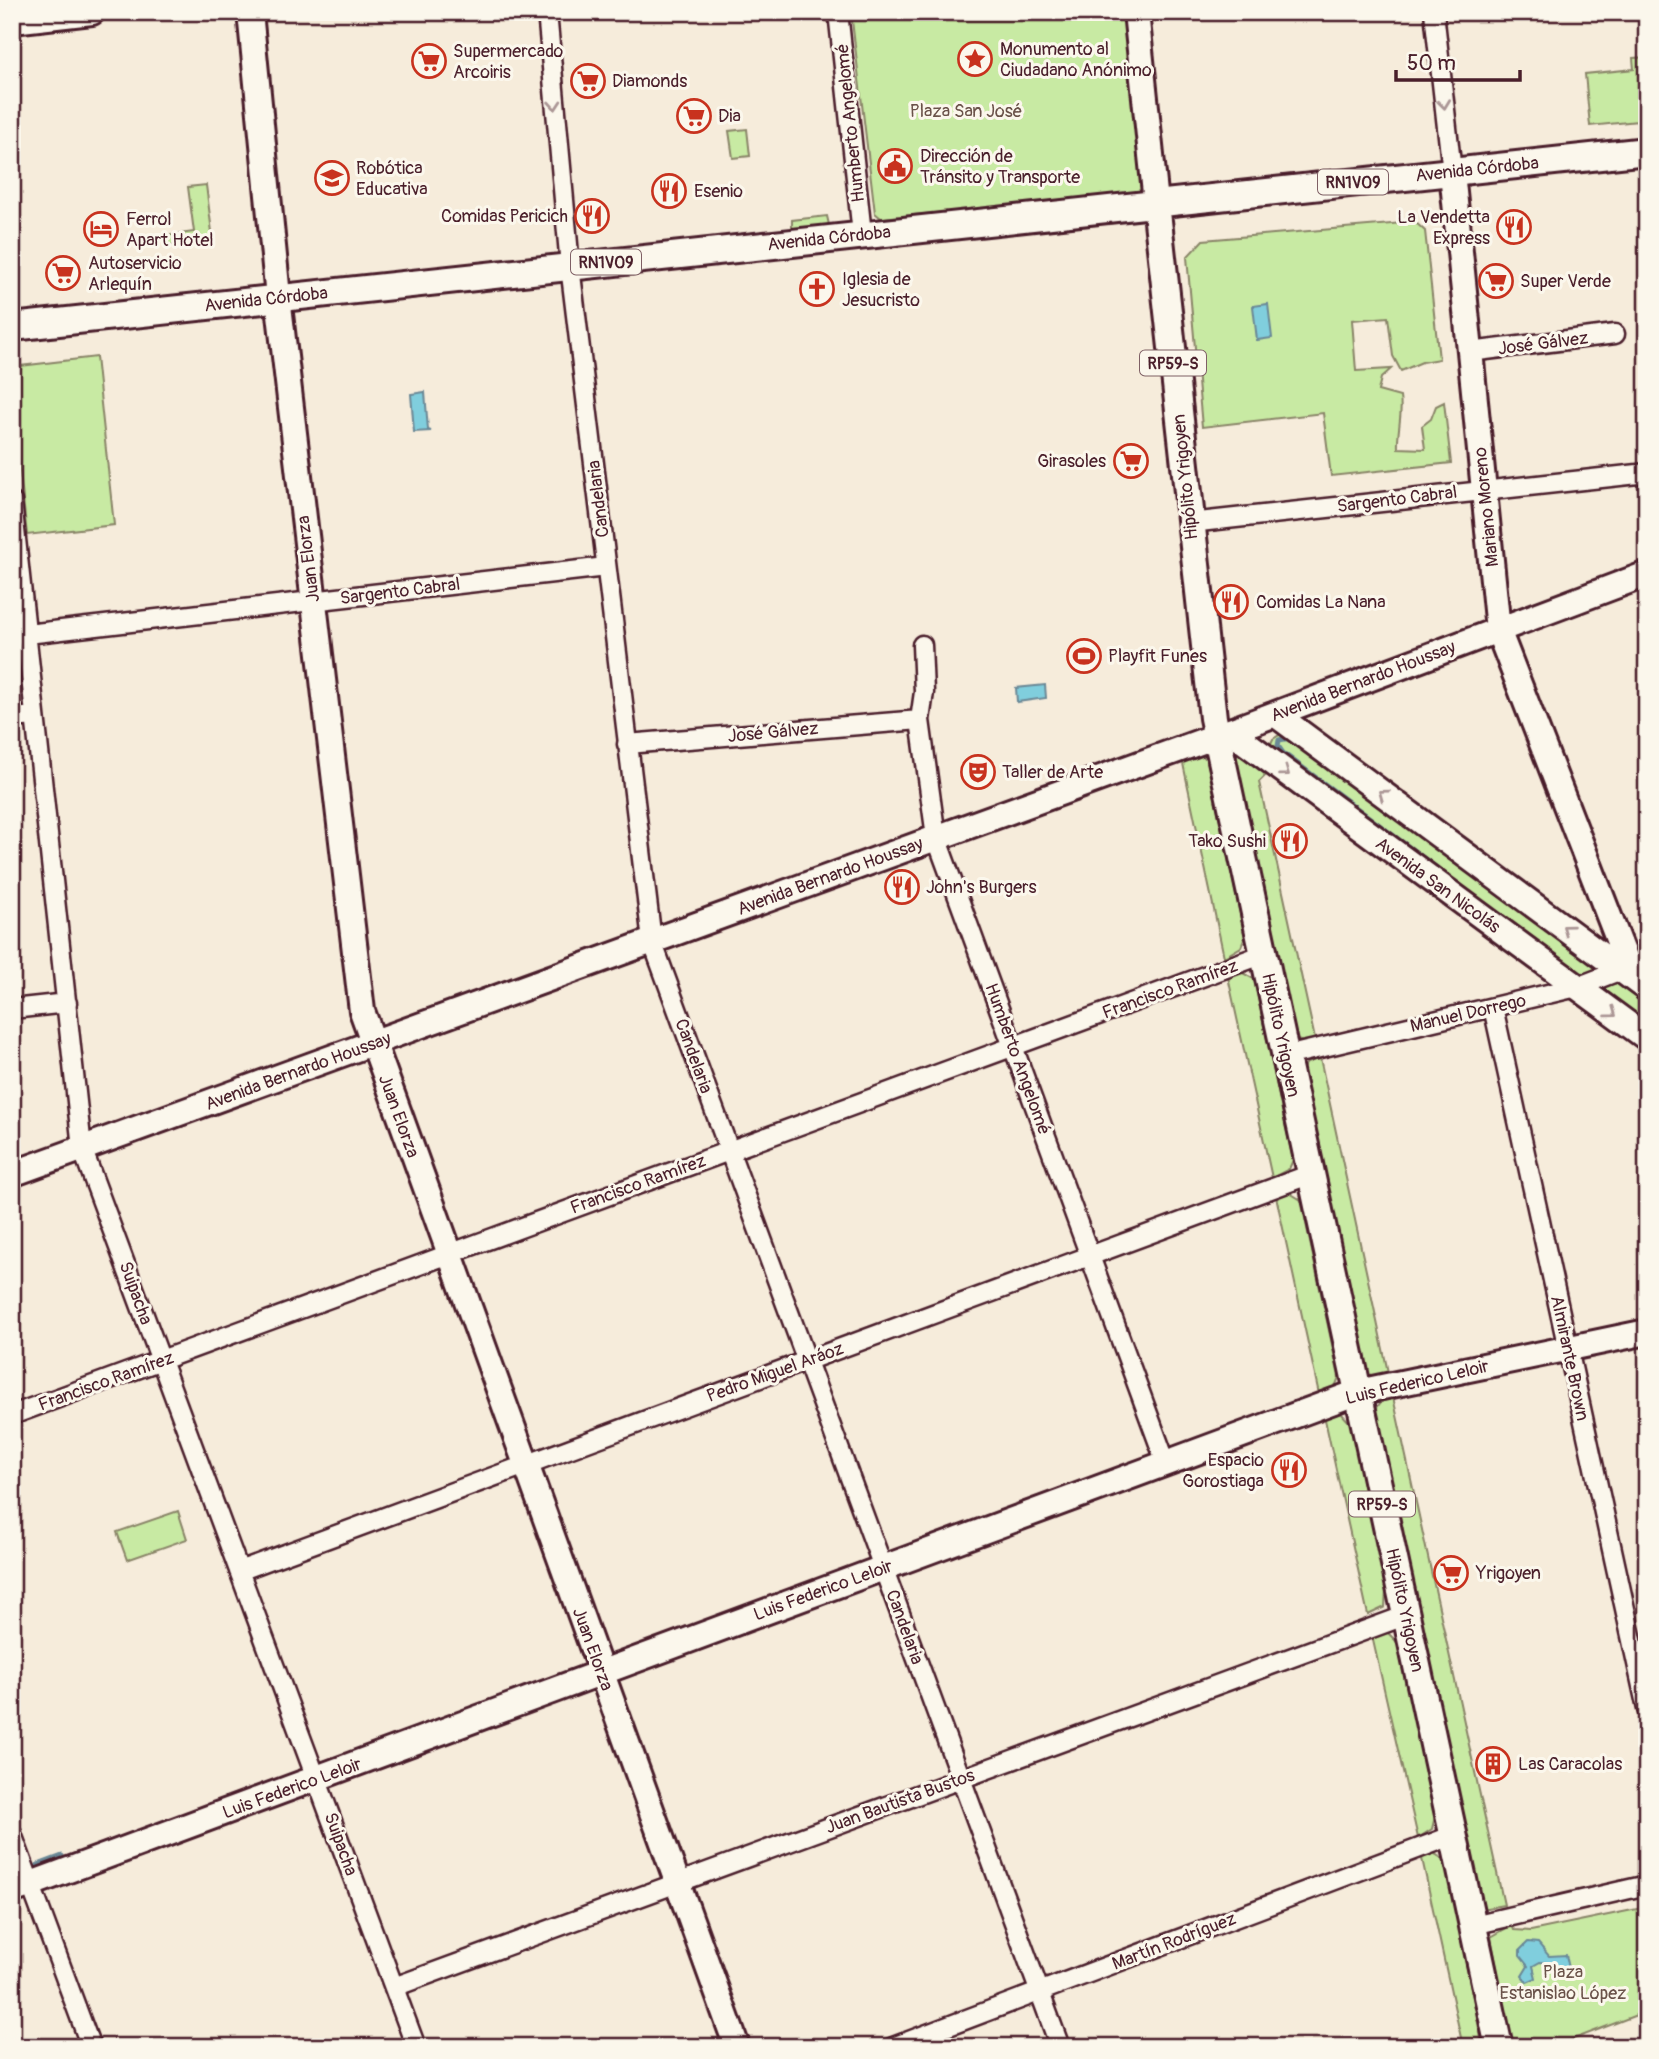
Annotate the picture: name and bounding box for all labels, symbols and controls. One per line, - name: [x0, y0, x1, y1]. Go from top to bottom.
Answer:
- place label: Monumento al Ciudadano Anónimo: [1000, 38, 1152, 82]
- scale bar: [1396, 38, 1521, 82]
- place label: Supermercado Arcoiris: [453, 40, 564, 84]
- place icon: Monumento al Ciudadano Anónimo: [956, 40, 994, 78]
- supermarket icon: Supermercado Arcoiris: [410, 42, 448, 80]
- street label: Humberto Angelomé: [831, 42, 870, 204]
- text: 50 m: [1407, 50, 1456, 77]
- supermarket icon: Diamonds: [569, 62, 607, 100]
- place label: Diamonds: [612, 70, 687, 93]
- supermarket icon: Dia: [675, 97, 713, 135]
- one-way arrow: [547, 99, 562, 110]
- one-way arrow: [1437, 99, 1452, 110]
- park label: Plaza San José: [910, 100, 1022, 123]
- place label: Dia: [718, 105, 741, 128]
- place label: Dirección de Tránsito y Transporte: [920, 145, 1080, 189]
- public building icon: Dirección de Tránsito y Transporte: [876, 147, 914, 185]
- street label: Avenida Córdoba: [1414, 152, 1540, 187]
- place label: Robótica Educativa: [356, 157, 428, 201]
- school or university icon: Robótica Educativa: [313, 159, 351, 197]
- road number: RN1V09: [1318, 170, 1388, 194]
- restaurant icon: Esenio: [650, 172, 688, 210]
- place label: Esenio: [694, 180, 743, 203]
- restaurant icon: Comidas Pericich: [573, 197, 611, 235]
- place label: Comidas Pericich: [441, 205, 568, 228]
- place label: La Vendetta Express: [1397, 206, 1490, 250]
- place label: Ferrol Apart Hotel: [126, 208, 214, 252]
- restaurant icon: La Vendetta Express: [1495, 208, 1533, 246]
- hotel icon: Ferrol Apart Hotel: [82, 210, 120, 248]
- street label: Avenida Córdoba: [766, 221, 892, 256]
- road number: RN1V09: [571, 250, 641, 274]
- place label: Autoservicio Arlequín: [88, 252, 182, 296]
- supermarket icon: Autoservicio Arlequín: [44, 254, 82, 292]
- supermarket icon: Super Verde: [1477, 262, 1515, 300]
- place label: Iglesia de Jesucristo: [842, 268, 920, 312]
- church icon: Iglesia de Jesucristo: [798, 270, 836, 308]
- place label: Super Verde: [1520, 270, 1611, 293]
- street label: Avenida Córdoba: [203, 282, 329, 317]
- street label: José Gálvez: [1497, 327, 1590, 360]
- road number: RP59-S: [1140, 350, 1206, 376]
- street label: Hipólito Yrigoyen: [1167, 413, 1204, 541]
- supermarket icon: Girasoles: [1112, 442, 1150, 480]
- street label: Mariano Moreno: [1469, 446, 1504, 568]
- place label: Girasoles: [1037, 450, 1106, 473]
- street label: Candelaria: [582, 459, 615, 539]
- street label: Sargento Cabral: [1336, 481, 1459, 518]
- street label: Juan Elorza: [292, 514, 325, 604]
- street label: Sargento Cabral: [339, 573, 462, 610]
- restaurant icon: Comidas La Nana: [1212, 583, 1250, 621]
- place label: Comidas La Nana: [1256, 591, 1386, 614]
- street label: Avenida Bernardo Houssay: [1268, 635, 1459, 727]
- sports icon: Playfit Funes: [1065, 637, 1103, 675]
- place label: Playfit Funes: [1108, 645, 1207, 668]
- street label: José Gálvez: [727, 717, 819, 748]
- theatre icon: Taller de Arte: [959, 753, 997, 791]
- place label: Taller de Arte: [1002, 761, 1103, 784]
- one-way arrow: [1277, 763, 1290, 776]
- one-way arrow: [1379, 790, 1391, 803]
- restaurant icon: Tako Sushi: [1271, 822, 1309, 860]
- place label: Tako Sushi: [1188, 830, 1266, 853]
- street label: Avenida Bernardo Houssay: [734, 832, 927, 921]
- street label: Avenida San Nicolás: [1371, 832, 1505, 939]
- restaurant icon: John's Burgers: [883, 868, 921, 906]
- place label: John's Burgers: [926, 876, 1037, 899]
- one-way arrow: [1562, 925, 1574, 938]
- street label: Francisco Ramírez: [1099, 954, 1241, 1025]
- street label: Hipólito Yrigoyen: [1256, 971, 1305, 1099]
- street label: Humberto Angelomé: [979, 980, 1056, 1138]
- street label: Manuel Dorrego: [1408, 989, 1529, 1038]
- one-way arrow: [1604, 1005, 1617, 1017]
- street label: Candelaria: [669, 1016, 718, 1097]
- street label: Avenida Bernardo Houssay: [202, 1027, 395, 1116]
- street label: Juan Elorza: [373, 1071, 424, 1161]
- street label: Francisco Ramírez: [567, 1149, 709, 1220]
- street label: Suipacha: [114, 1258, 158, 1328]
- street label: Almirante Brown: [1545, 1293, 1594, 1423]
- street label: Pedro Miguel Aráoz: [703, 1337, 847, 1408]
- street label: Francisco Ramírez: [35, 1346, 177, 1417]
- street label: Luis Federico Leloir: [1343, 1355, 1492, 1410]
- place label: Espacio Gorostiaga: [1182, 1449, 1264, 1493]
- restaurant icon: Espacio Gorostiaga: [1270, 1451, 1308, 1489]
- road number: RP59-S: [1349, 1492, 1415, 1516]
- street label: Hipólito Yrigoyen: [1380, 1546, 1429, 1674]
- street label: Luis Federico Leloir: [750, 1554, 896, 1626]
- supermarket icon: Yrigoyen: [1432, 1554, 1470, 1592]
- place label: Yrigoyen: [1475, 1562, 1541, 1585]
- street label: Candelaria: [880, 1587, 929, 1668]
- street label: Juan Elorza: [567, 1604, 618, 1694]
- building icon: Las Caracolas: [1474, 1745, 1512, 1783]
- street label: Luis Federico Leloir: [219, 1752, 365, 1824]
- place label: Las Caracolas: [1518, 1753, 1622, 1776]
- street label: Juan Bautista Bustos: [822, 1764, 978, 1839]
- street label: Suipacha: [319, 1809, 363, 1879]
- street label: Martín Rodríguez: [1109, 1907, 1239, 1976]
- park label: Plaza Estanislao López: [1500, 1961, 1626, 2005]

